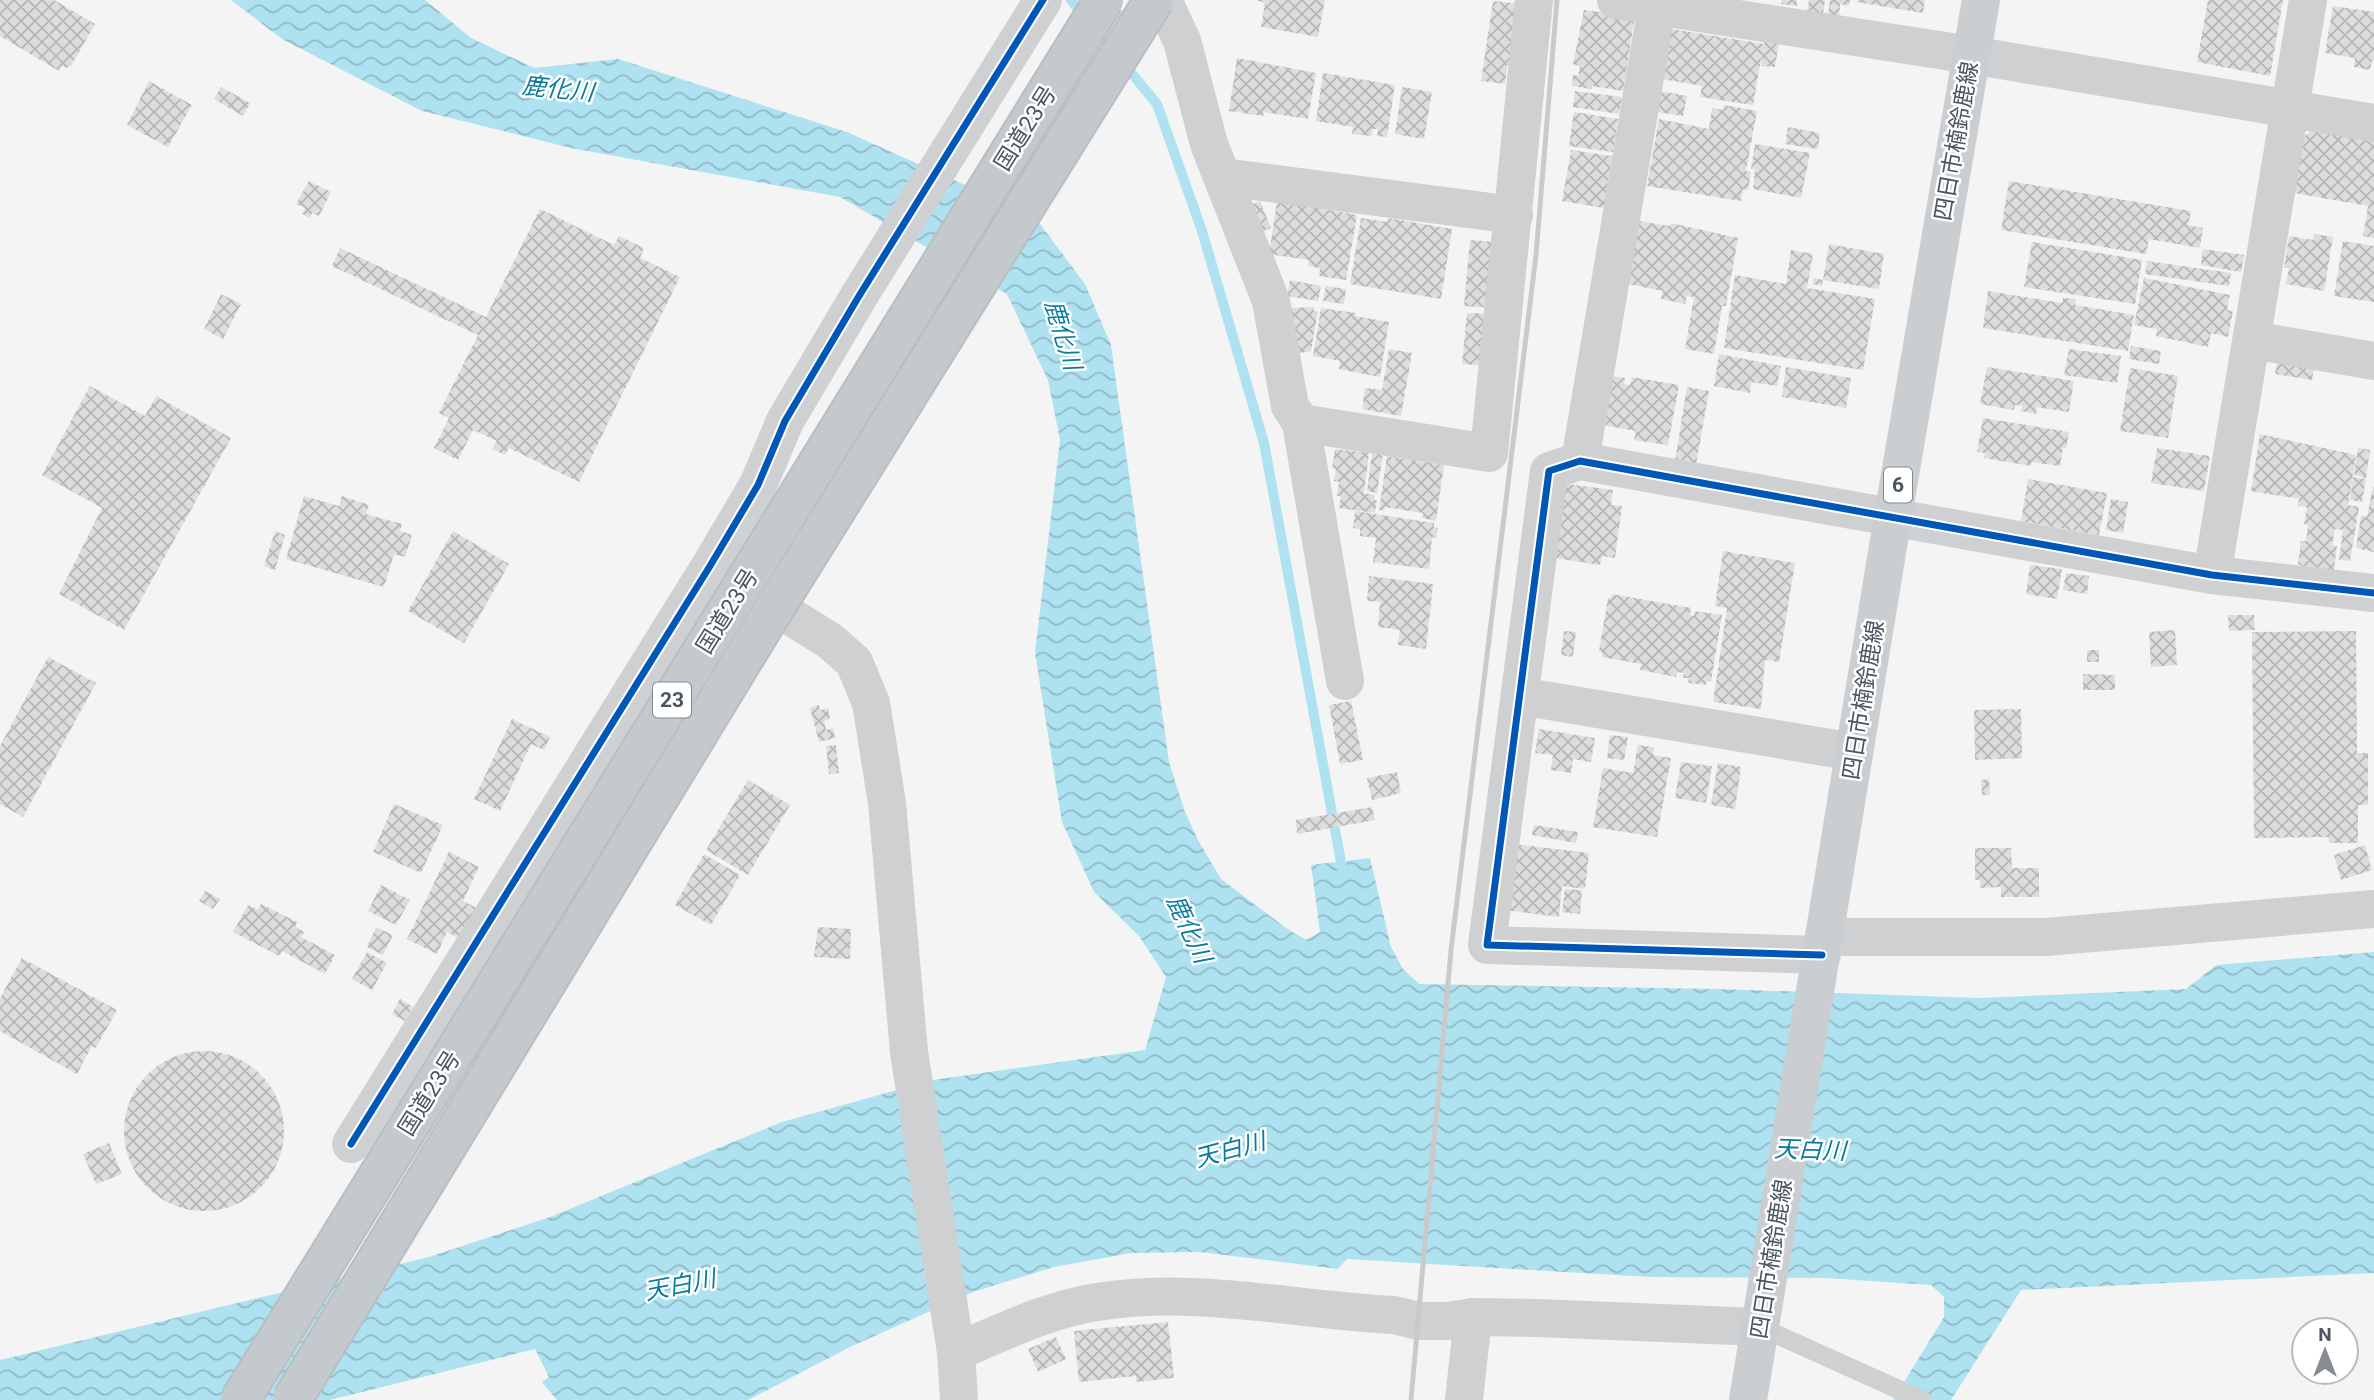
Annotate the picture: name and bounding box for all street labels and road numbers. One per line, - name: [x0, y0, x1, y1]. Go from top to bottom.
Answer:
- street label: 四日市楠鈴鹿線: [1929, 59, 1984, 223]
- street label: 国道23号: [989, 81, 1062, 176]
- road number: 6: [1884, 468, 1912, 503]
- street label: 国道23号: [691, 564, 764, 659]
- street label: 四日市楠鈴鹿線: [1838, 618, 1889, 782]
- road number: 23: [653, 682, 691, 718]
- street label: 国道23号: [393, 1046, 466, 1141]
- street label: 四日市楠鈴鹿線: [1746, 1177, 1797, 1341]

